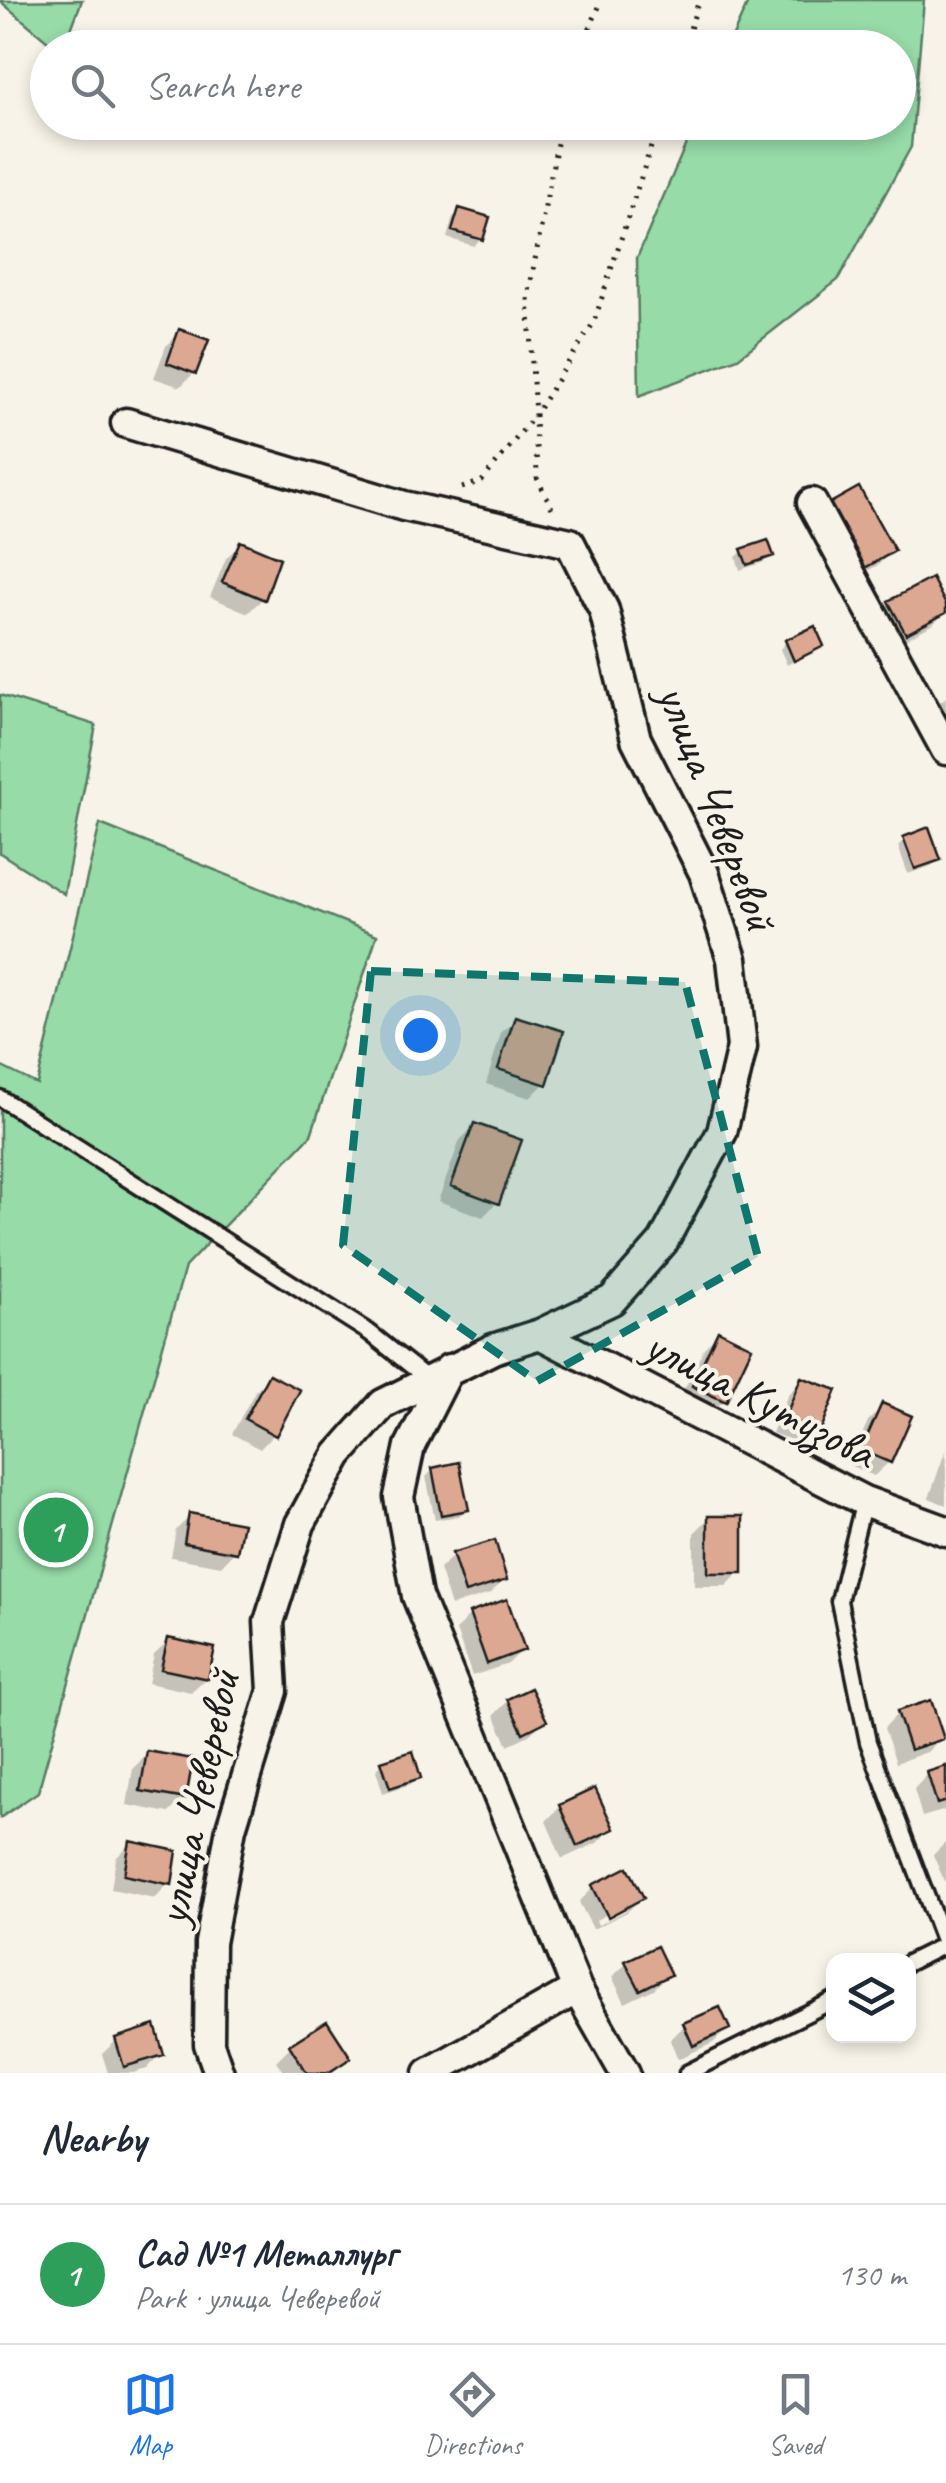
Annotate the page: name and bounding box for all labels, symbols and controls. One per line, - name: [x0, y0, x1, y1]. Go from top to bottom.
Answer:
- search box: [30, 30, 916, 140]
- icon: search: [65, 58, 120, 113]
- text: Search here: [145, 62, 300, 109]
- street label: улица Чеверевой: [643, 673, 794, 942]
- your location: [395, 1010, 446, 1061]
- street label: улица Кутузова: [633, 1313, 889, 1483]
- pin: 1: [23, 1492, 88, 1568]
- street label: улица Чеверевой: [140, 1661, 254, 1933]
- map controls: [826, 1953, 916, 2043]
- button: layers: [826, 1953, 916, 2043]
- text: Nearby: [40, 2112, 146, 2165]
- text: Сад №1 Металлург: [135, 2230, 397, 2277]
- text: 1: [65, 2254, 80, 2295]
- text: 130 m: [837, 2254, 906, 2295]
- text: Park · улица Чеверевой: [135, 2277, 380, 2318]
- tab: Map: [123, 2367, 178, 2462]
- tab: Directions: [424, 2367, 522, 2462]
- tab: Saved: [768, 2367, 823, 2462]

